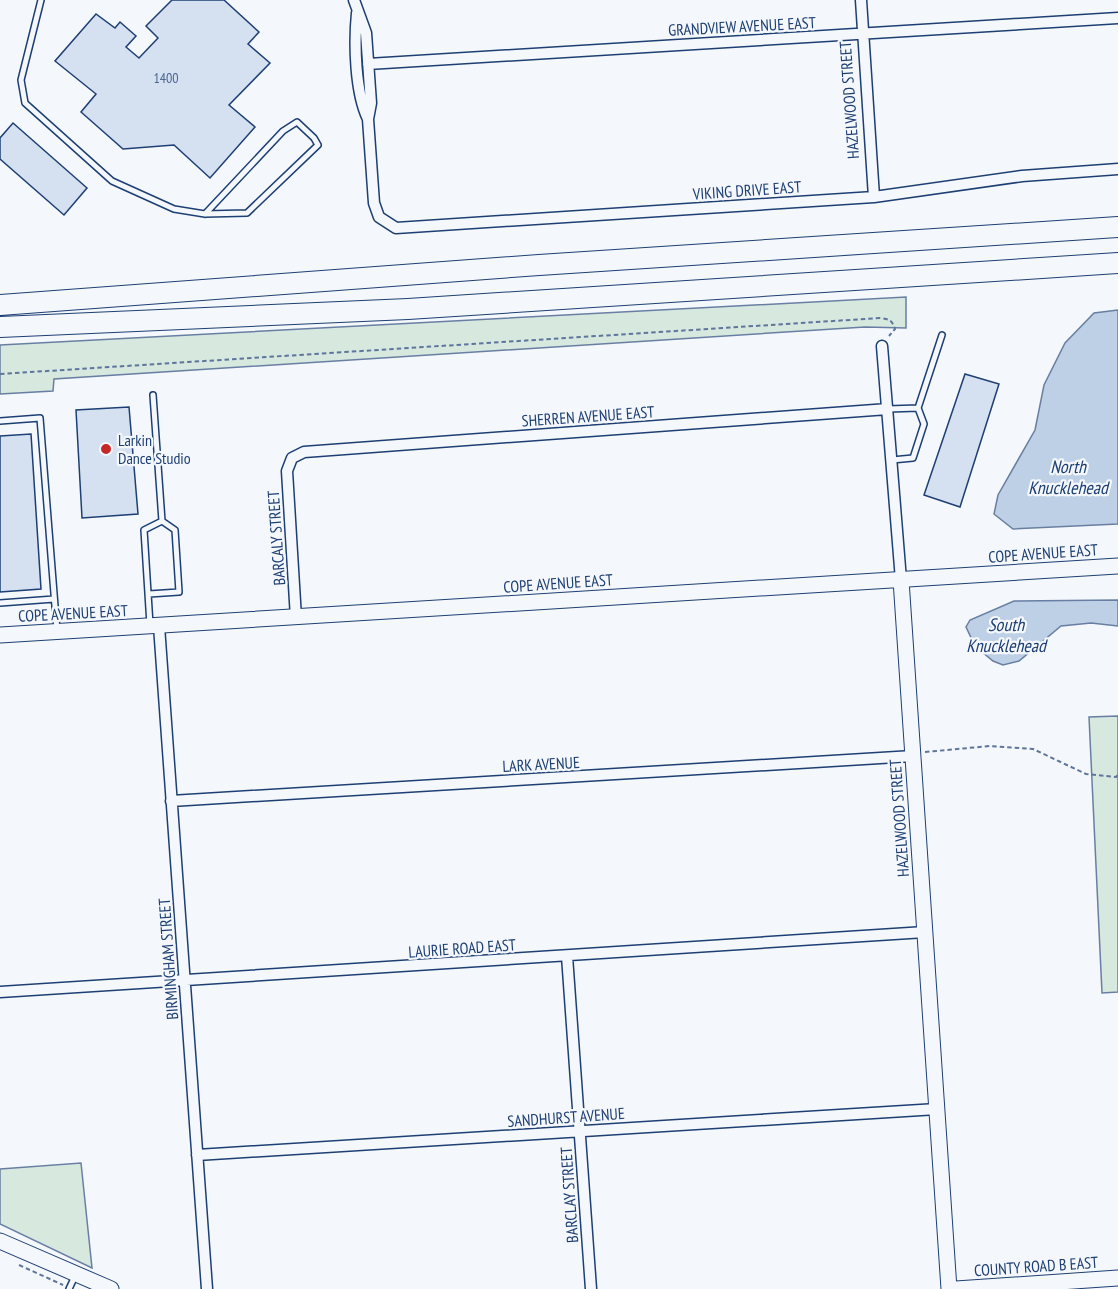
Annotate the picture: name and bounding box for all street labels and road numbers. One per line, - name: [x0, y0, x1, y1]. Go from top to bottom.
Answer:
- street label: GRANDVIEW AVENUE EAST: [668, 12, 816, 40]
- street label: HAZELWOOD STREET: [835, 40, 863, 160]
- street label: VIKING DRIVE EAST: [691, 176, 802, 204]
- street label: SHERREN AVENUE EAST: [521, 401, 655, 431]
- street label: BARCALY STREET: [263, 490, 289, 586]
- street label: COPE AVENUE EAST: [988, 539, 1098, 567]
- street label: COPE AVENUE EAST: [503, 569, 613, 597]
- street label: COPE AVENUE EAST: [18, 600, 128, 626]
- street label: LARK AVENUE: [502, 752, 580, 776]
- street label: HAZELWOOD STREET: [885, 758, 913, 878]
- street label: BIRMINGHAM STREET: [154, 898, 182, 1020]
- street label: LAURIE ROAD EAST: [408, 934, 516, 962]
- street label: SANDHURST AVENUE: [507, 1103, 625, 1131]
- street label: BARCLAY STREET: [556, 1146, 582, 1244]
- street label: COUNTY ROAD B EAST: [973, 1252, 1099, 1280]

